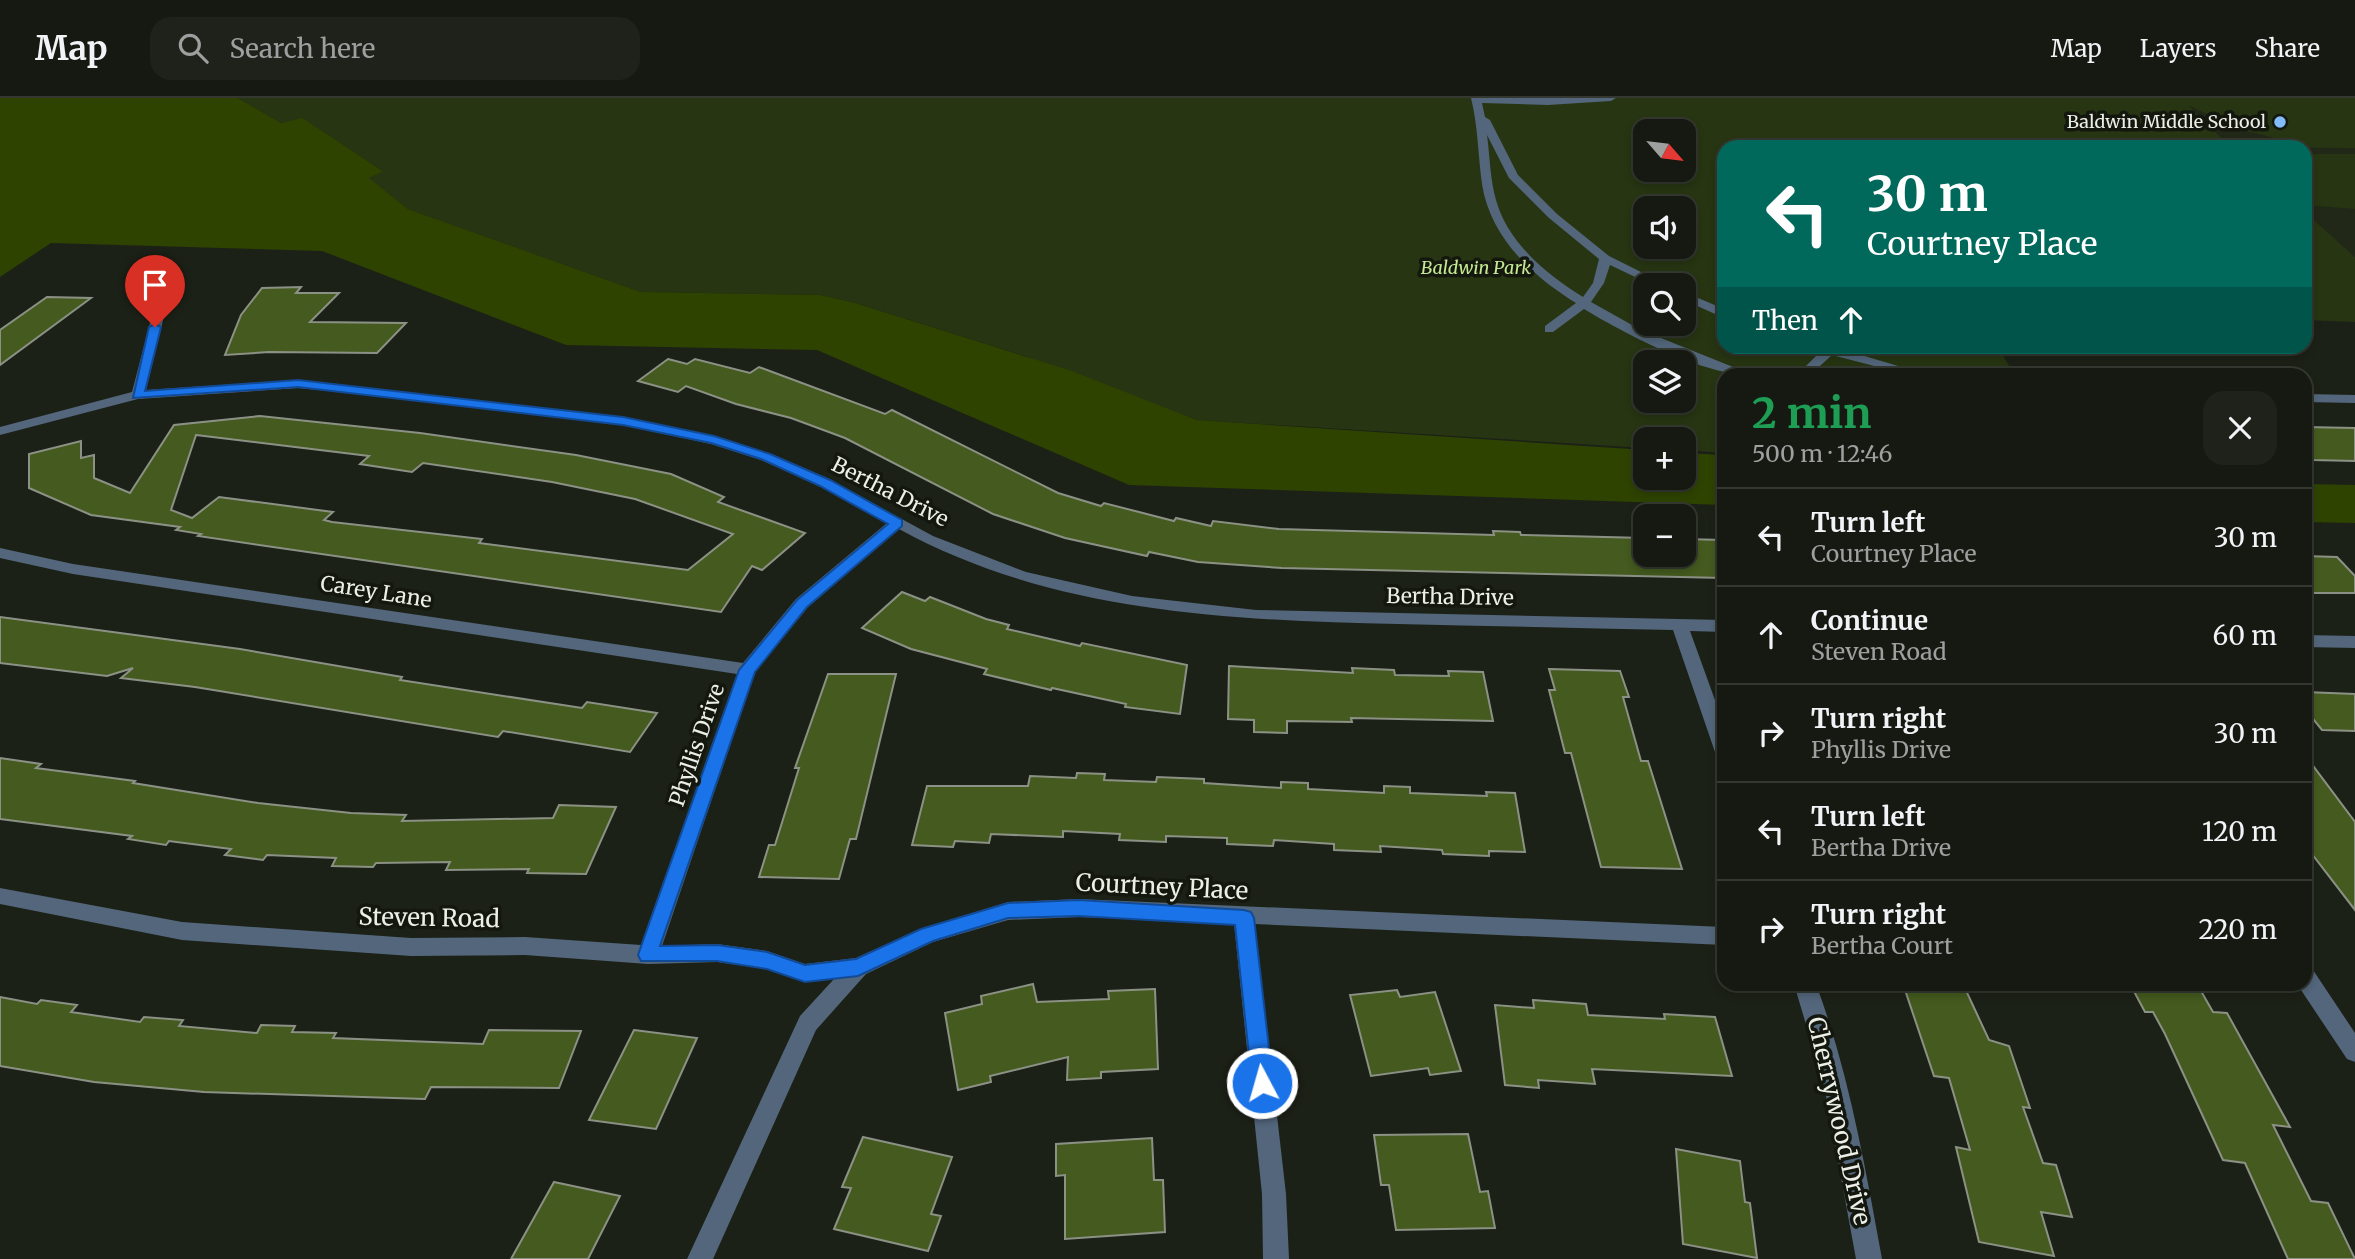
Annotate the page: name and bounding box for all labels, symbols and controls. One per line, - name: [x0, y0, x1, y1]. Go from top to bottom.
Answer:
- search box: [150, 17, 640, 80]
- text: Map: [35, 28, 108, 69]
- icon: search: [174, 29, 212, 67]
- text: Search here: [230, 32, 375, 65]
- text: Map: [2051, 33, 2102, 64]
- text: Layers: [2140, 33, 2216, 64]
- text: Share: [2254, 33, 2320, 64]
- place label: Baldwin Middle School: [2067, 110, 2266, 133]
- marker: Baldwin Middle School: [2272, 114, 2288, 130]
- north arrow: [1633, 119, 1696, 182]
- map controls: [1633, 119, 1696, 567]
- text: 30 m: [1867, 163, 1988, 224]
- icon: left: [1752, 168, 1843, 259]
- button: sound: [1633, 196, 1696, 259]
- text: Courtney Place: [1867, 224, 2097, 264]
- pin: [125, 255, 185, 327]
- park label: Baldwin Park: [1421, 256, 1531, 279]
- icon: arrive: [136, 266, 174, 304]
- button: search: [1633, 273, 1696, 336]
- icon: ahead: [1832, 301, 1870, 339]
- text: Then: [1752, 304, 1818, 337]
- button: layers: [1633, 350, 1696, 413]
- text: 2 min: [1752, 387, 1872, 439]
- button: close: [2203, 391, 2277, 465]
- button: +: [1633, 427, 1696, 490]
- text: 500 m · 12:46: [1752, 439, 1892, 468]
- street label: Bertha Drive: [827, 451, 953, 533]
- button: −: [1633, 504, 1696, 567]
- text: Turn left: [1811, 506, 1925, 539]
- icon: left: [1752, 518, 1790, 556]
- text: 30 m: [2214, 521, 2277, 554]
- text: Courtney Place: [1811, 539, 1977, 568]
- street label: Carey Lane: [319, 569, 434, 614]
- street label: Bertha Drive: [1386, 582, 1514, 611]
- text: Continue: [1811, 604, 1928, 637]
- icon: ahead: [1752, 616, 1790, 654]
- text: 60 m: [2213, 619, 2277, 652]
- text: Steven Road: [1811, 637, 1947, 666]
- street label: Phyllis Drive: [663, 680, 730, 810]
- text: Turn right: [1811, 702, 1946, 735]
- icon: right: [1752, 714, 1790, 752]
- text: 30 m: [2214, 717, 2277, 750]
- text: Phyllis Drive: [1811, 735, 1951, 764]
- text: Turn left: [1811, 800, 1925, 833]
- icon: left: [1752, 812, 1790, 850]
- text: 120 m: [2202, 815, 2277, 848]
- text: Bertha Drive: [1811, 833, 1951, 862]
- street label: Courtney Place: [1075, 866, 1249, 907]
- text: Turn right: [1811, 898, 1946, 931]
- street label: Steven Road: [358, 901, 500, 934]
- icon: right: [1752, 910, 1790, 948]
- text: 220 m: [2198, 913, 2277, 946]
- text: Bertha Court: [1811, 931, 1953, 960]
- street label: Cherrywood Drive: [1800, 1014, 1879, 1228]
- position arrow: [1225, 1046, 1299, 1120]

